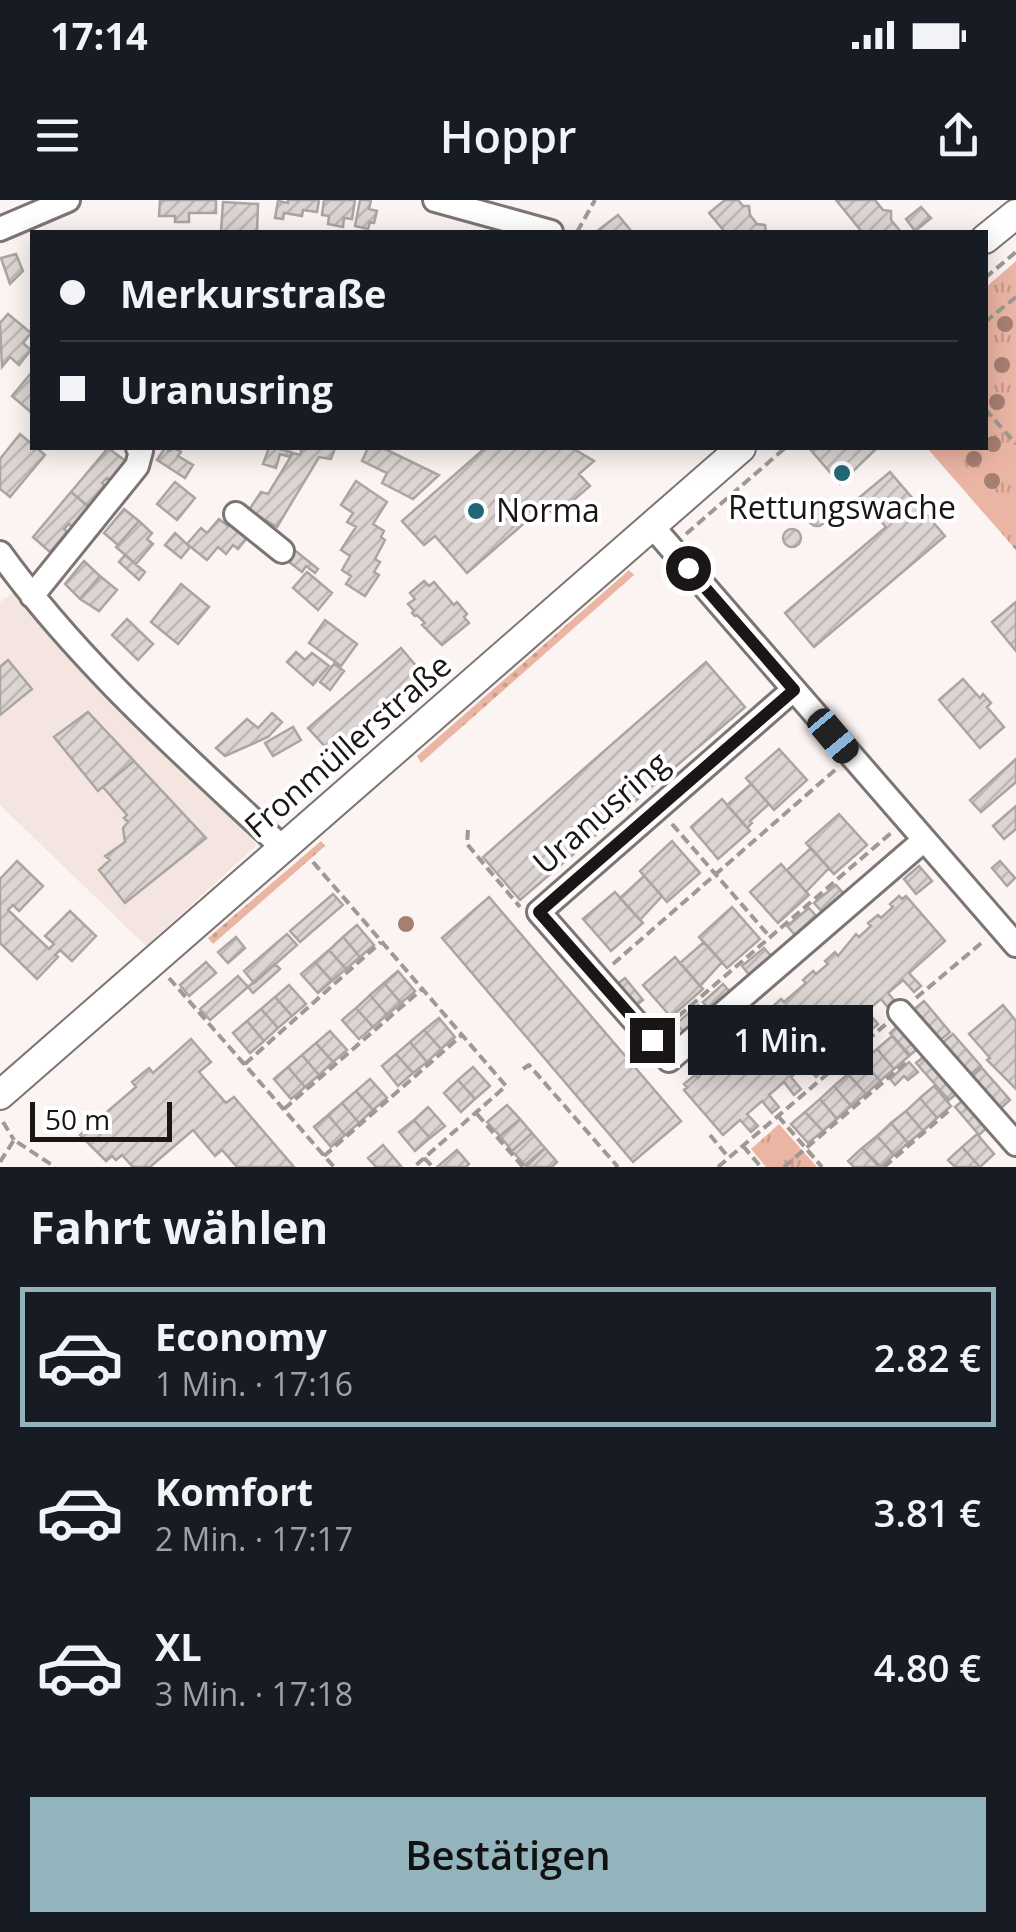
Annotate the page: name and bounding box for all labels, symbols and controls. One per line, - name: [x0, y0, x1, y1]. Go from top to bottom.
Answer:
- text: 17:14: [50, 9, 148, 61]
- text: Hoppr: [440, 105, 576, 166]
- icon: menu: [30, 108, 85, 163]
- icon: share: [931, 108, 986, 163]
- text: Merkurstraße: [120, 267, 386, 319]
- text: Uranusring: [120, 363, 333, 415]
- marker: Rettungswache: [831, 462, 853, 484]
- place label: Rettungswache: [728, 485, 956, 528]
- place label: Norma: [496, 488, 600, 531]
- marker: Norma: [465, 500, 487, 522]
- route start: [666, 546, 711, 591]
- street label: Fronmüllerstraße: [235, 643, 459, 846]
- car: [802, 703, 864, 769]
- street label: Uranusring: [523, 741, 677, 883]
- callout: 1 Min.: [687, 1005, 872, 1075]
- route end: [630, 1018, 675, 1063]
- text: 1 Min.: [733, 1018, 828, 1061]
- scale bar: [30, 1097, 172, 1141]
- text: 50 m: [45, 1100, 110, 1138]
- text: Fahrt wählen: [30, 1196, 328, 1257]
- text: Economy: [155, 1310, 327, 1362]
- icon: car: [35, 1312, 125, 1402]
- text: 2.82 €: [874, 1331, 981, 1383]
- text: 1 Min. · 17:16: [155, 1362, 353, 1405]
- text: Komfort: [155, 1465, 313, 1517]
- icon: car: [35, 1467, 125, 1557]
- text: 3.81 €: [874, 1486, 981, 1538]
- text: 2 Min. · 17:17: [155, 1517, 353, 1560]
- text: XL: [155, 1620, 202, 1672]
- icon: car: [35, 1622, 125, 1712]
- text: 4.80 €: [874, 1641, 981, 1693]
- text: 3 Min. · 17:18: [155, 1672, 353, 1715]
- button: Bestätigen: [30, 1797, 986, 1912]

